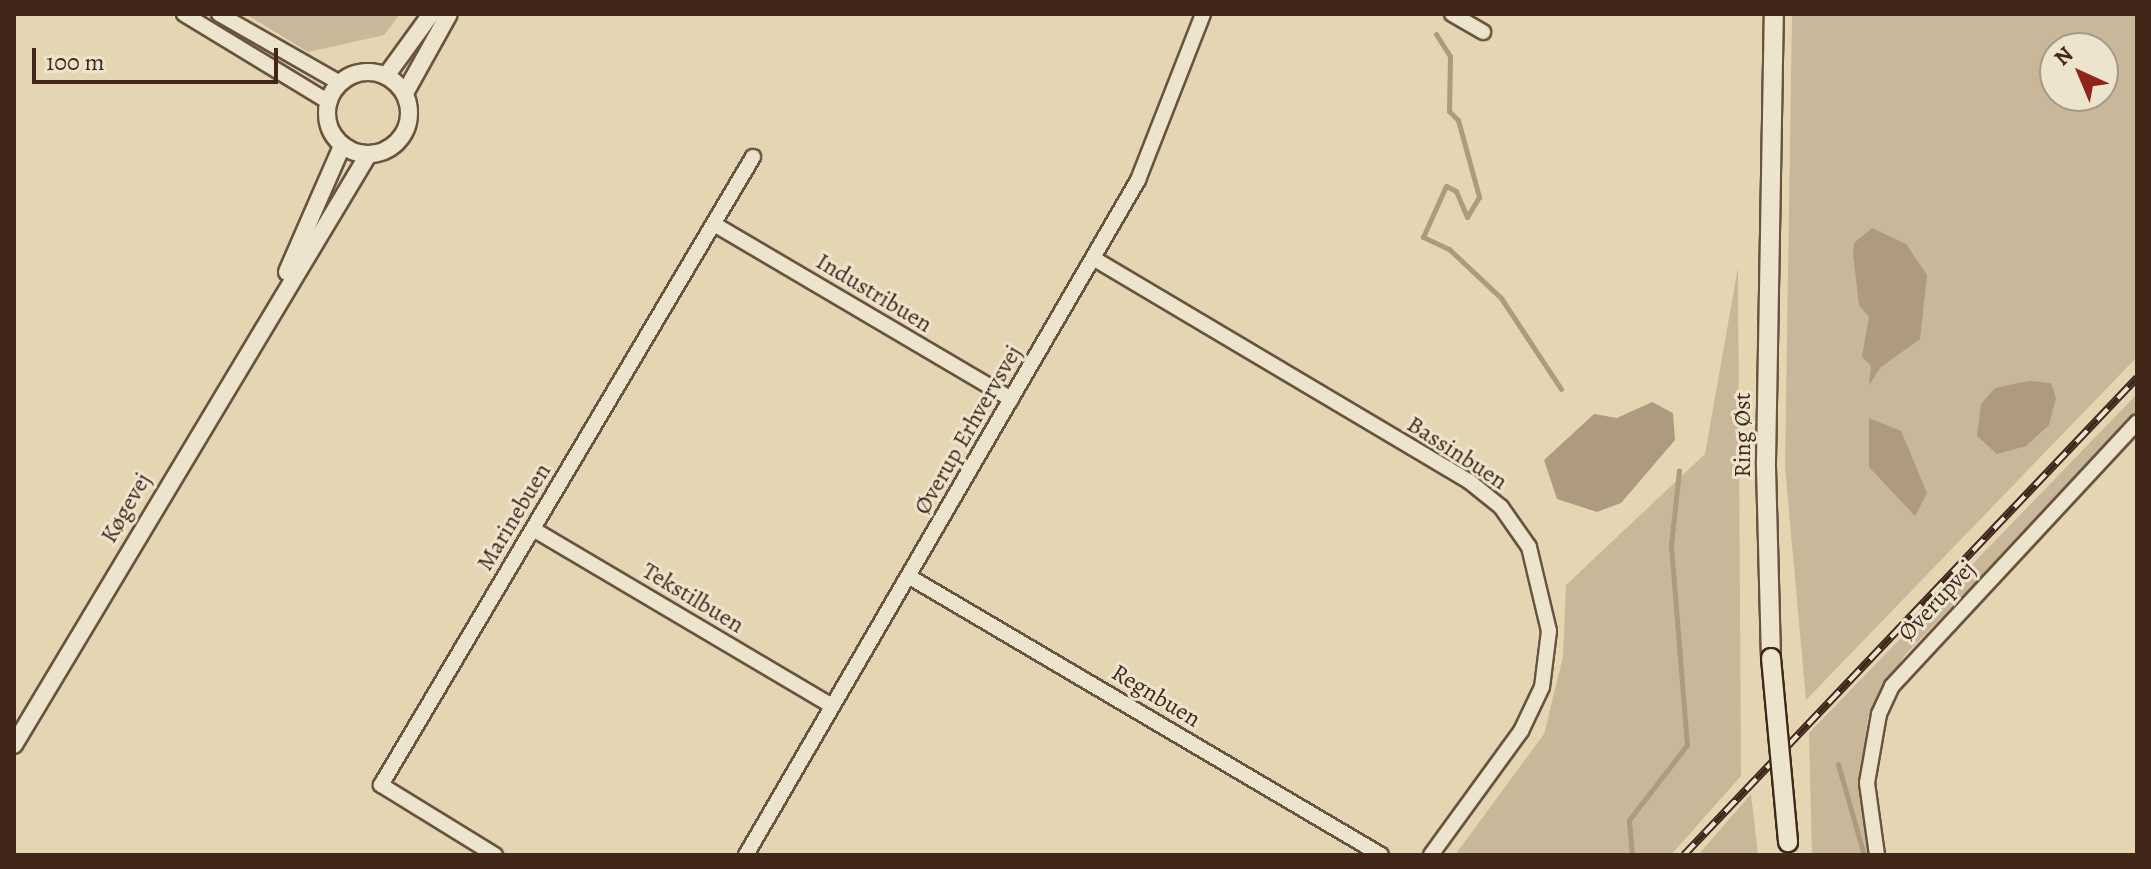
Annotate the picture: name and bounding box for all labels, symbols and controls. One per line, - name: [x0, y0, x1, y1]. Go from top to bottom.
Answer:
- scale bar: [36, 32, 282, 82]
- north arrow: [2039, 32, 2119, 112]
- text: N: [2048, 40, 2080, 73]
- text: 100 m: [46, 46, 105, 78]
- street label: Industribuen: [811, 247, 937, 339]
- street label: Øverup Erhvervsvej: [908, 340, 1028, 520]
- street label: Ring Øst: [1729, 392, 1757, 478]
- street label: Bassinbuen: [1401, 410, 1513, 496]
- street label: Marinebuen: [471, 458, 557, 576]
- street label: Køgevej: [94, 468, 158, 548]
- street label: Øverupvej: [1893, 555, 1981, 647]
- street label: Tekstilbuen: [637, 556, 749, 640]
- street label: Regnbuen: [1106, 658, 1206, 734]

